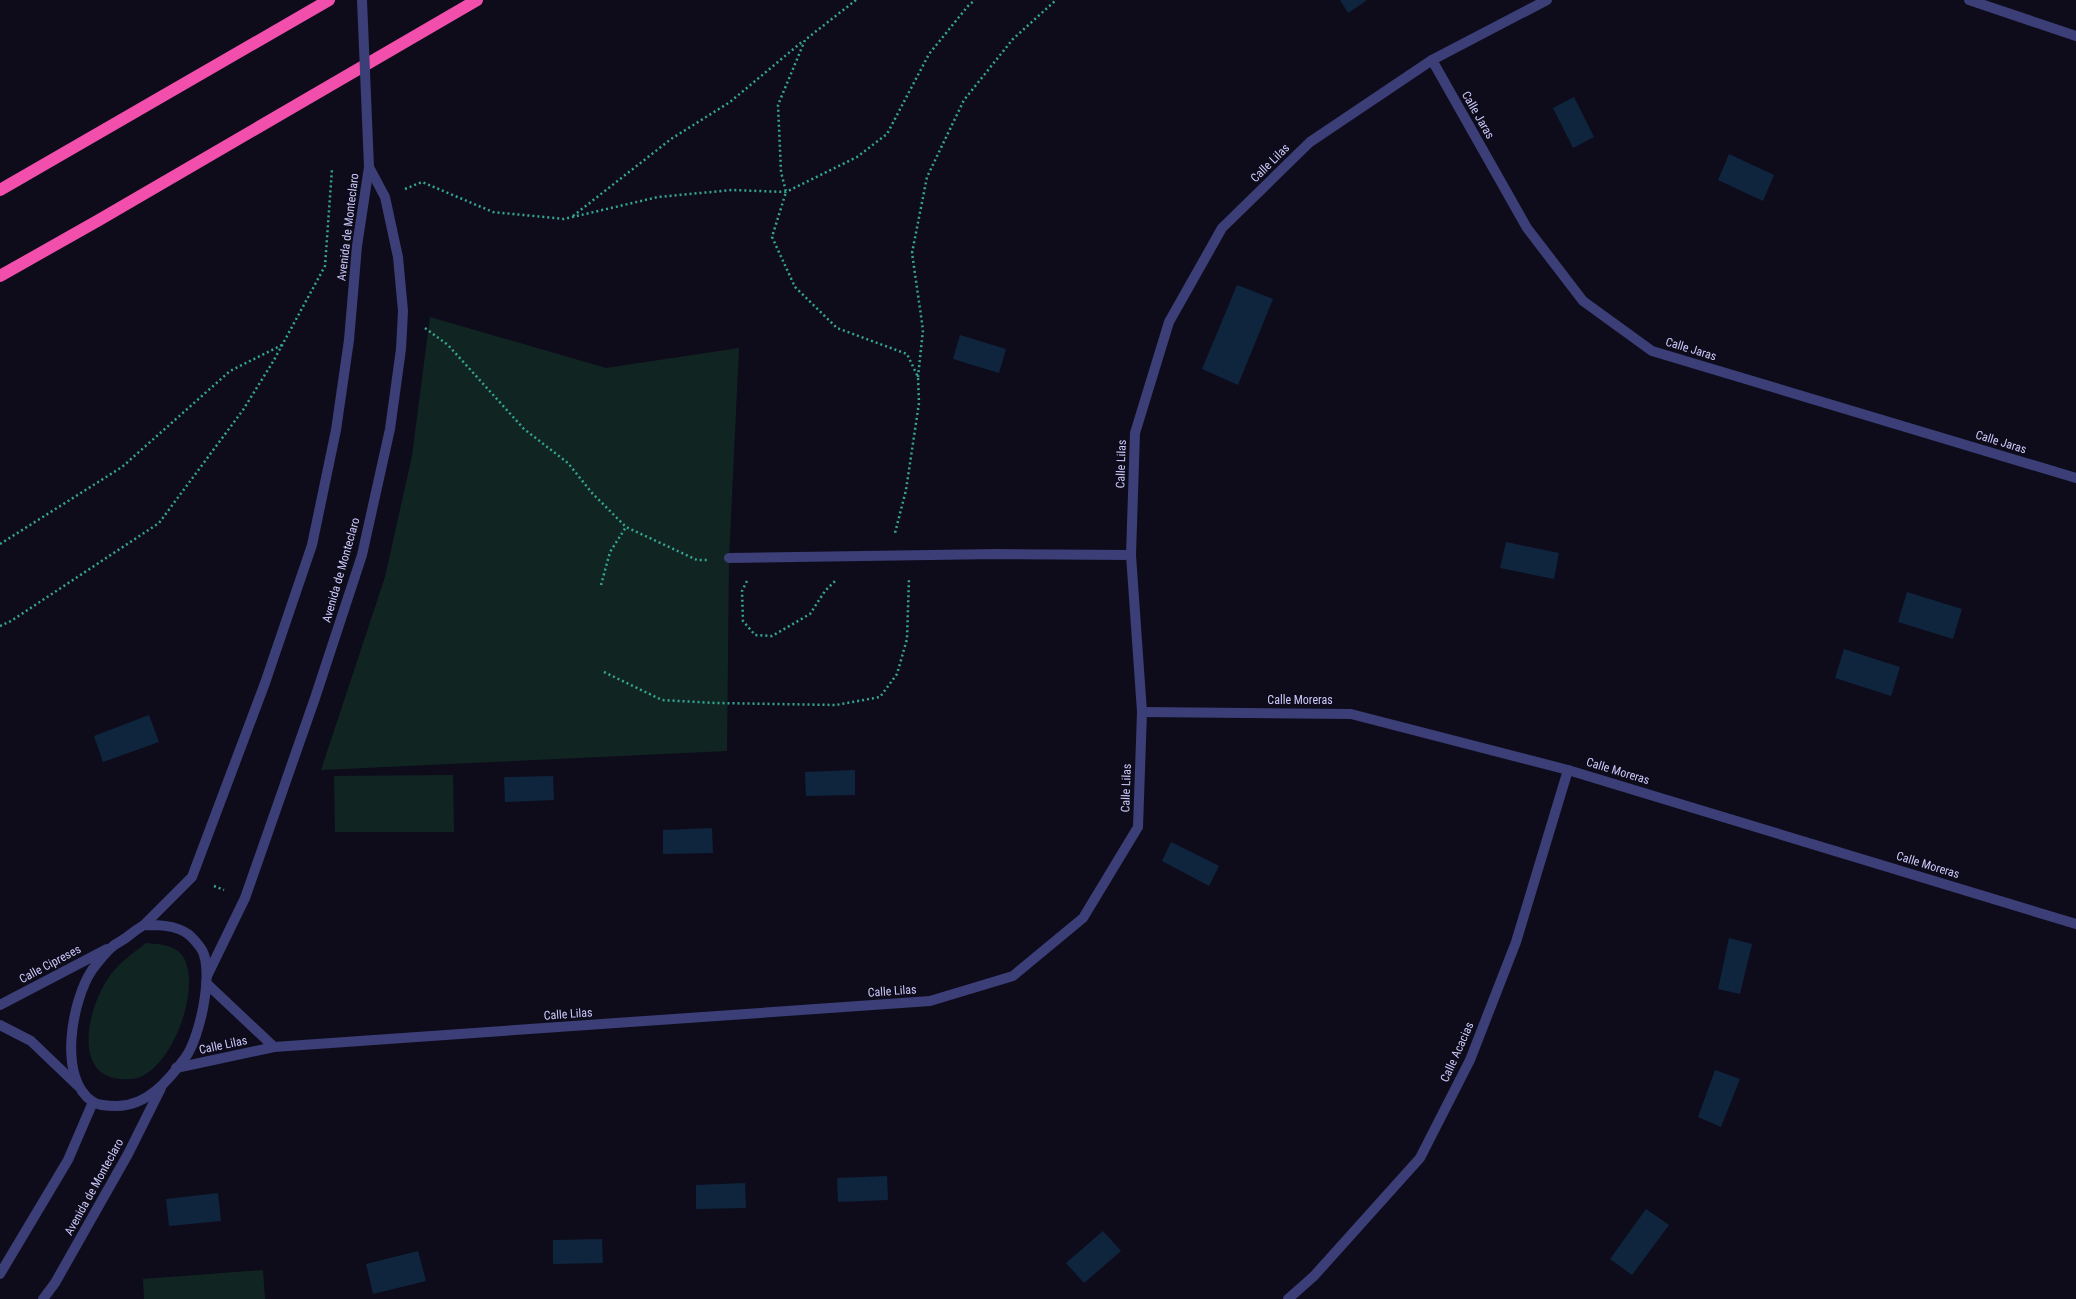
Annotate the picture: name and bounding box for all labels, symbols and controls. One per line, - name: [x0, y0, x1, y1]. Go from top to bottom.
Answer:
- street label: Calle Jaras: [1459, 89, 1497, 141]
- street label: Calle Lilas: [1248, 141, 1292, 185]
- street label: Avenida de Monteclaro: [334, 172, 362, 282]
- street label: Calle Jaras: [1664, 335, 1718, 363]
- street label: Calle Jaras: [1974, 428, 2028, 456]
- street label: Calle Lilas: [1113, 439, 1129, 489]
- street label: Avenida de Monteclaro: [319, 516, 363, 624]
- street label: Calle Moreras: [1267, 693, 1333, 707]
- street label: Calle Moreras: [1585, 755, 1651, 787]
- street label: Calle Lilas: [1118, 763, 1134, 813]
- street label: Calle Moreras: [1895, 849, 1961, 881]
- street label: Calle Cipreses: [17, 942, 83, 986]
- street label: Calle Lilas: [867, 982, 917, 1000]
- street label: Calle Lilas: [543, 1005, 593, 1023]
- street label: Calle Acacias: [1438, 1020, 1476, 1084]
- street label: Calle Lilas: [198, 1033, 248, 1057]
- street label: Avenida de Monteclaro: [62, 1136, 126, 1238]

